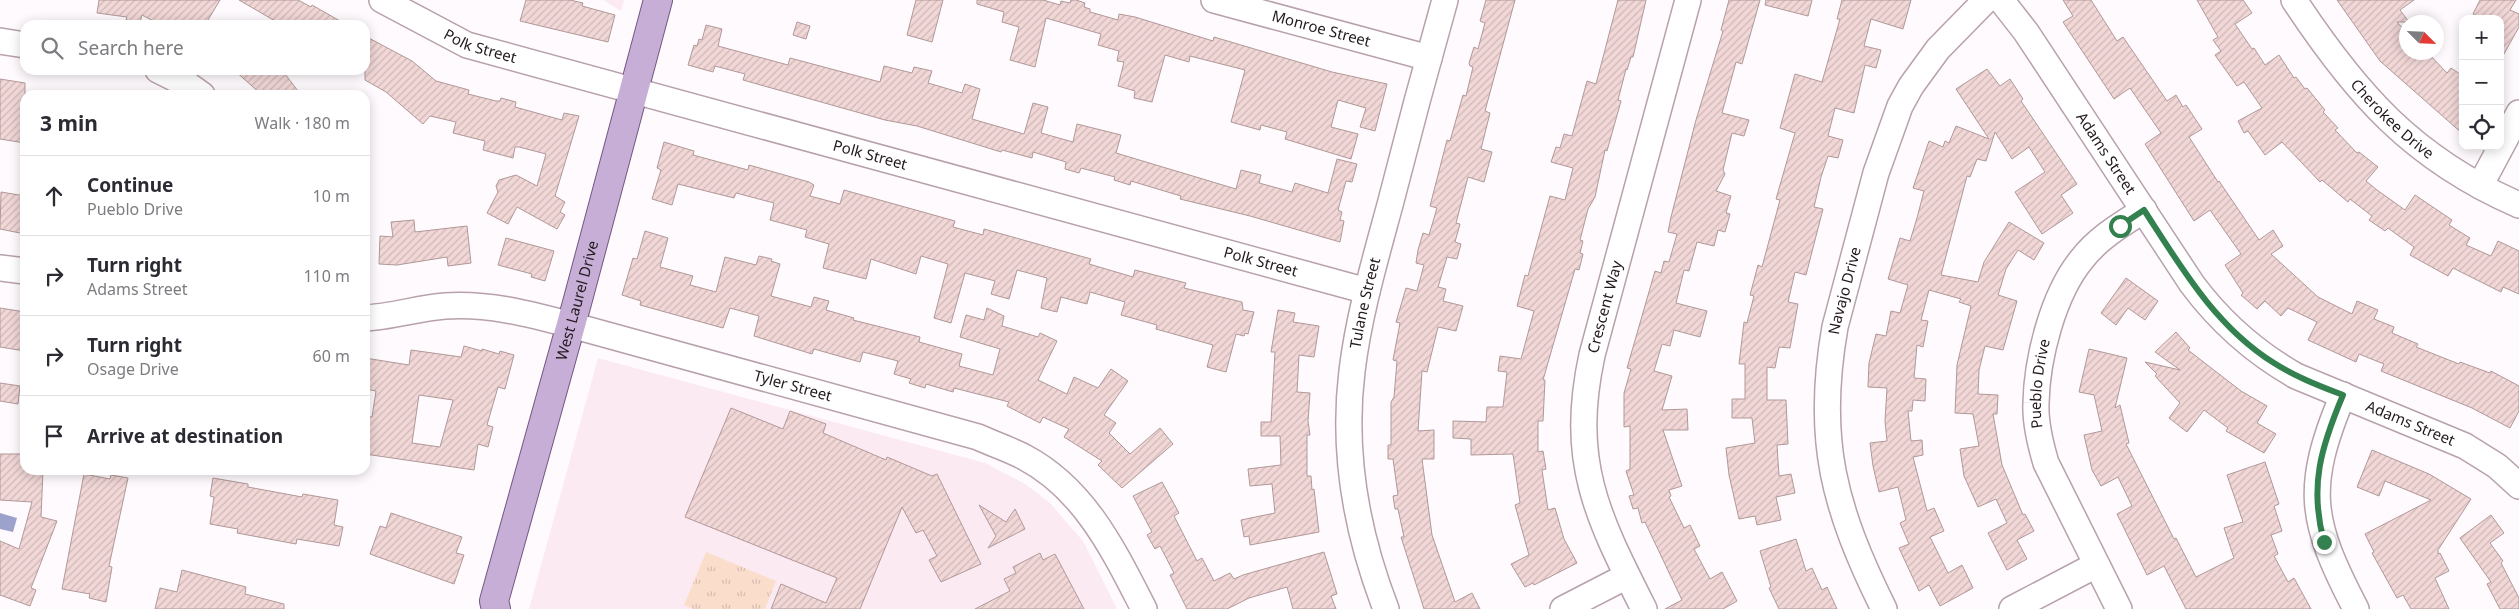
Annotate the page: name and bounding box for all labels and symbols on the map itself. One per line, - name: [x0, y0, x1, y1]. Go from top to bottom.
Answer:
- street label: Monroe Street: [1270, 5, 1373, 51]
- north arrow: [2399, 15, 2444, 60]
- street label: Polk Street: [441, 24, 519, 67]
- street label: Cherokee Drive: [2347, 74, 2438, 163]
- street label: Adams Street: [2073, 108, 2141, 198]
- street label: Polk Street: [831, 135, 910, 174]
- route start: [2109, 215, 2132, 238]
- street label: West Laurel Drive: [550, 238, 602, 363]
- street label: Polk Street: [1222, 241, 1301, 281]
- street label: Navajo Drive: [1823, 244, 1865, 336]
- street label: Tulane Street: [1344, 255, 1384, 350]
- street label: Crescent Way: [1582, 258, 1626, 355]
- street label: Pueblo Drive: [2025, 337, 2054, 430]
- street label: Tyler Street: [752, 365, 835, 405]
- street label: Adams Street: [2363, 395, 2459, 450]
- route end: [2313, 531, 2336, 554]

